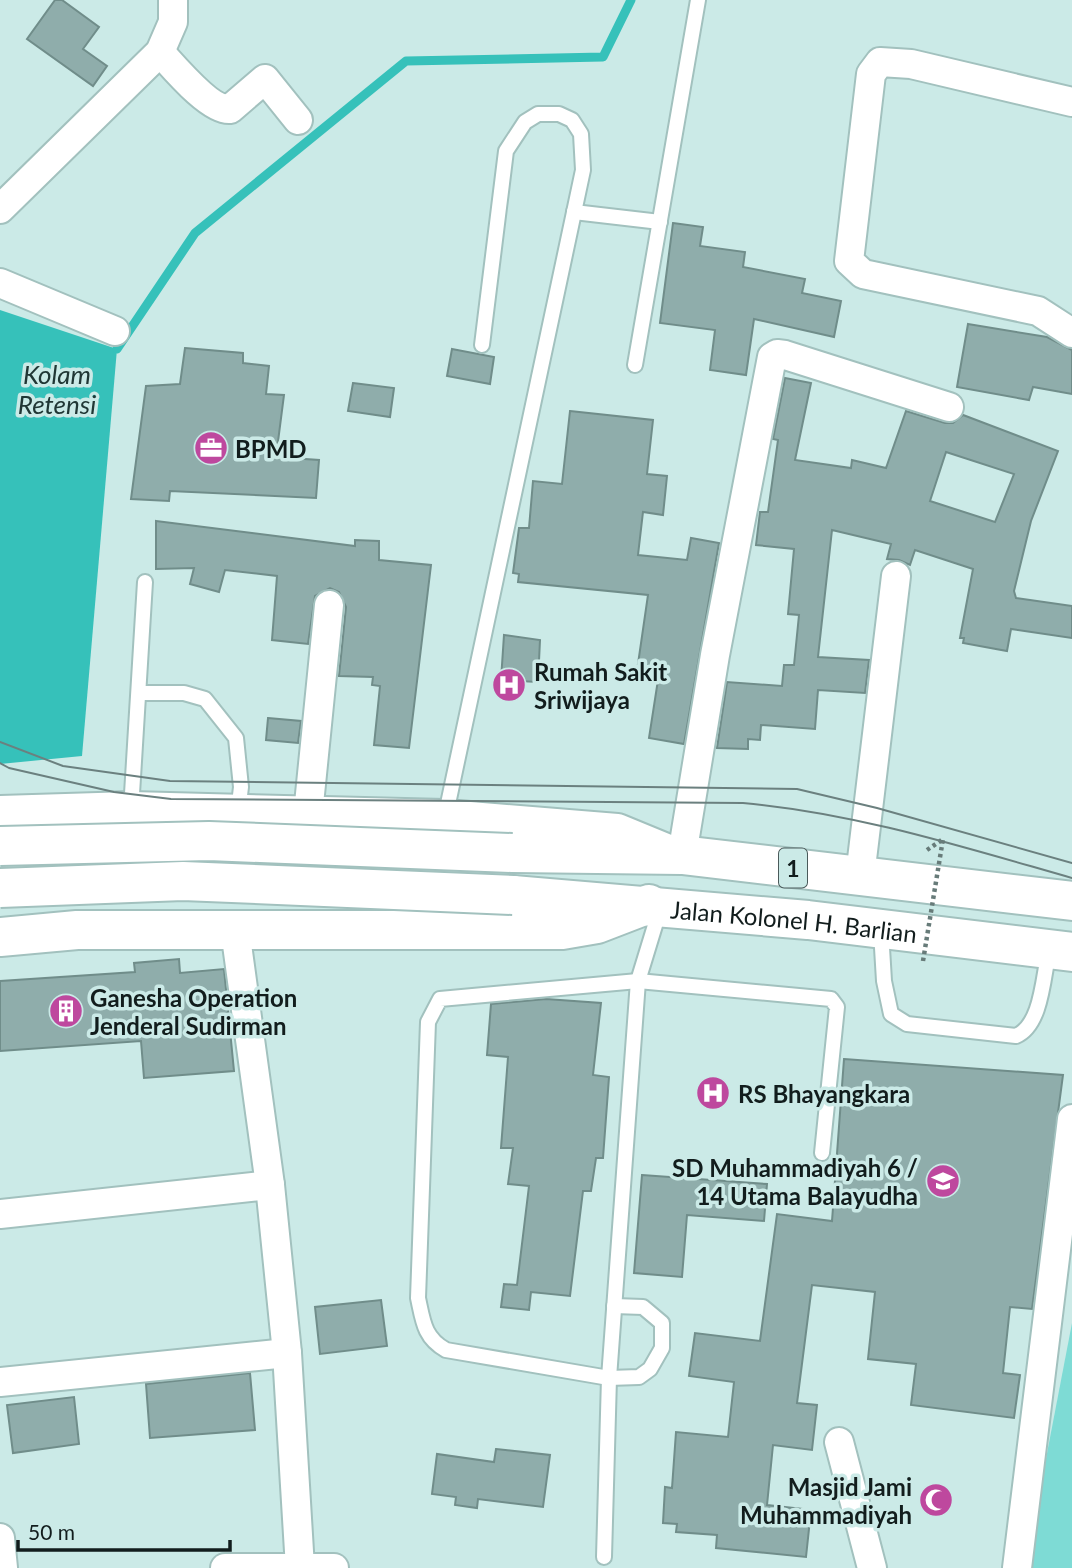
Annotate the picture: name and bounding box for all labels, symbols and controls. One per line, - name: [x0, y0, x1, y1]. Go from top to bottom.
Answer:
- water label: Kolam Retensi: [18, 358, 96, 420]
- office icon: BPMD: [192, 429, 230, 467]
- place label: BPMD: [235, 434, 307, 463]
- place label: Rumah Sakit Sriwijaya: [534, 657, 667, 714]
- hospital icon: Rumah Sakit Sriwijaya: [490, 666, 528, 704]
- road number: 1: [779, 848, 807, 888]
- street label: Jalan Kolonel H. Barlian: [669, 894, 919, 948]
- place label: Ganesha Operation Jenderal Sudirman: [90, 983, 297, 1040]
- building icon: Ganesha Operation Jenderal Sudirman: [47, 992, 85, 1030]
- hospital icon: RS Bhayangkara: [694, 1074, 732, 1112]
- place label: RS Bhayangkara: [738, 1079, 910, 1108]
- place label: SD Muhammadiyah 6 / 14 Utama Balayudha: [672, 1153, 918, 1210]
- school or university icon: SD Muhammadiyah 6 / 14 Utama Balayudha: [924, 1162, 962, 1200]
- place label: Masjid Jami Muhammadiyah: [740, 1472, 912, 1529]
- mosque icon: Masjid Jami Muhammadiyah: [917, 1481, 955, 1519]
- scale bar: [18, 1508, 229, 1552]
- text: 50 m: [28, 1519, 75, 1544]

